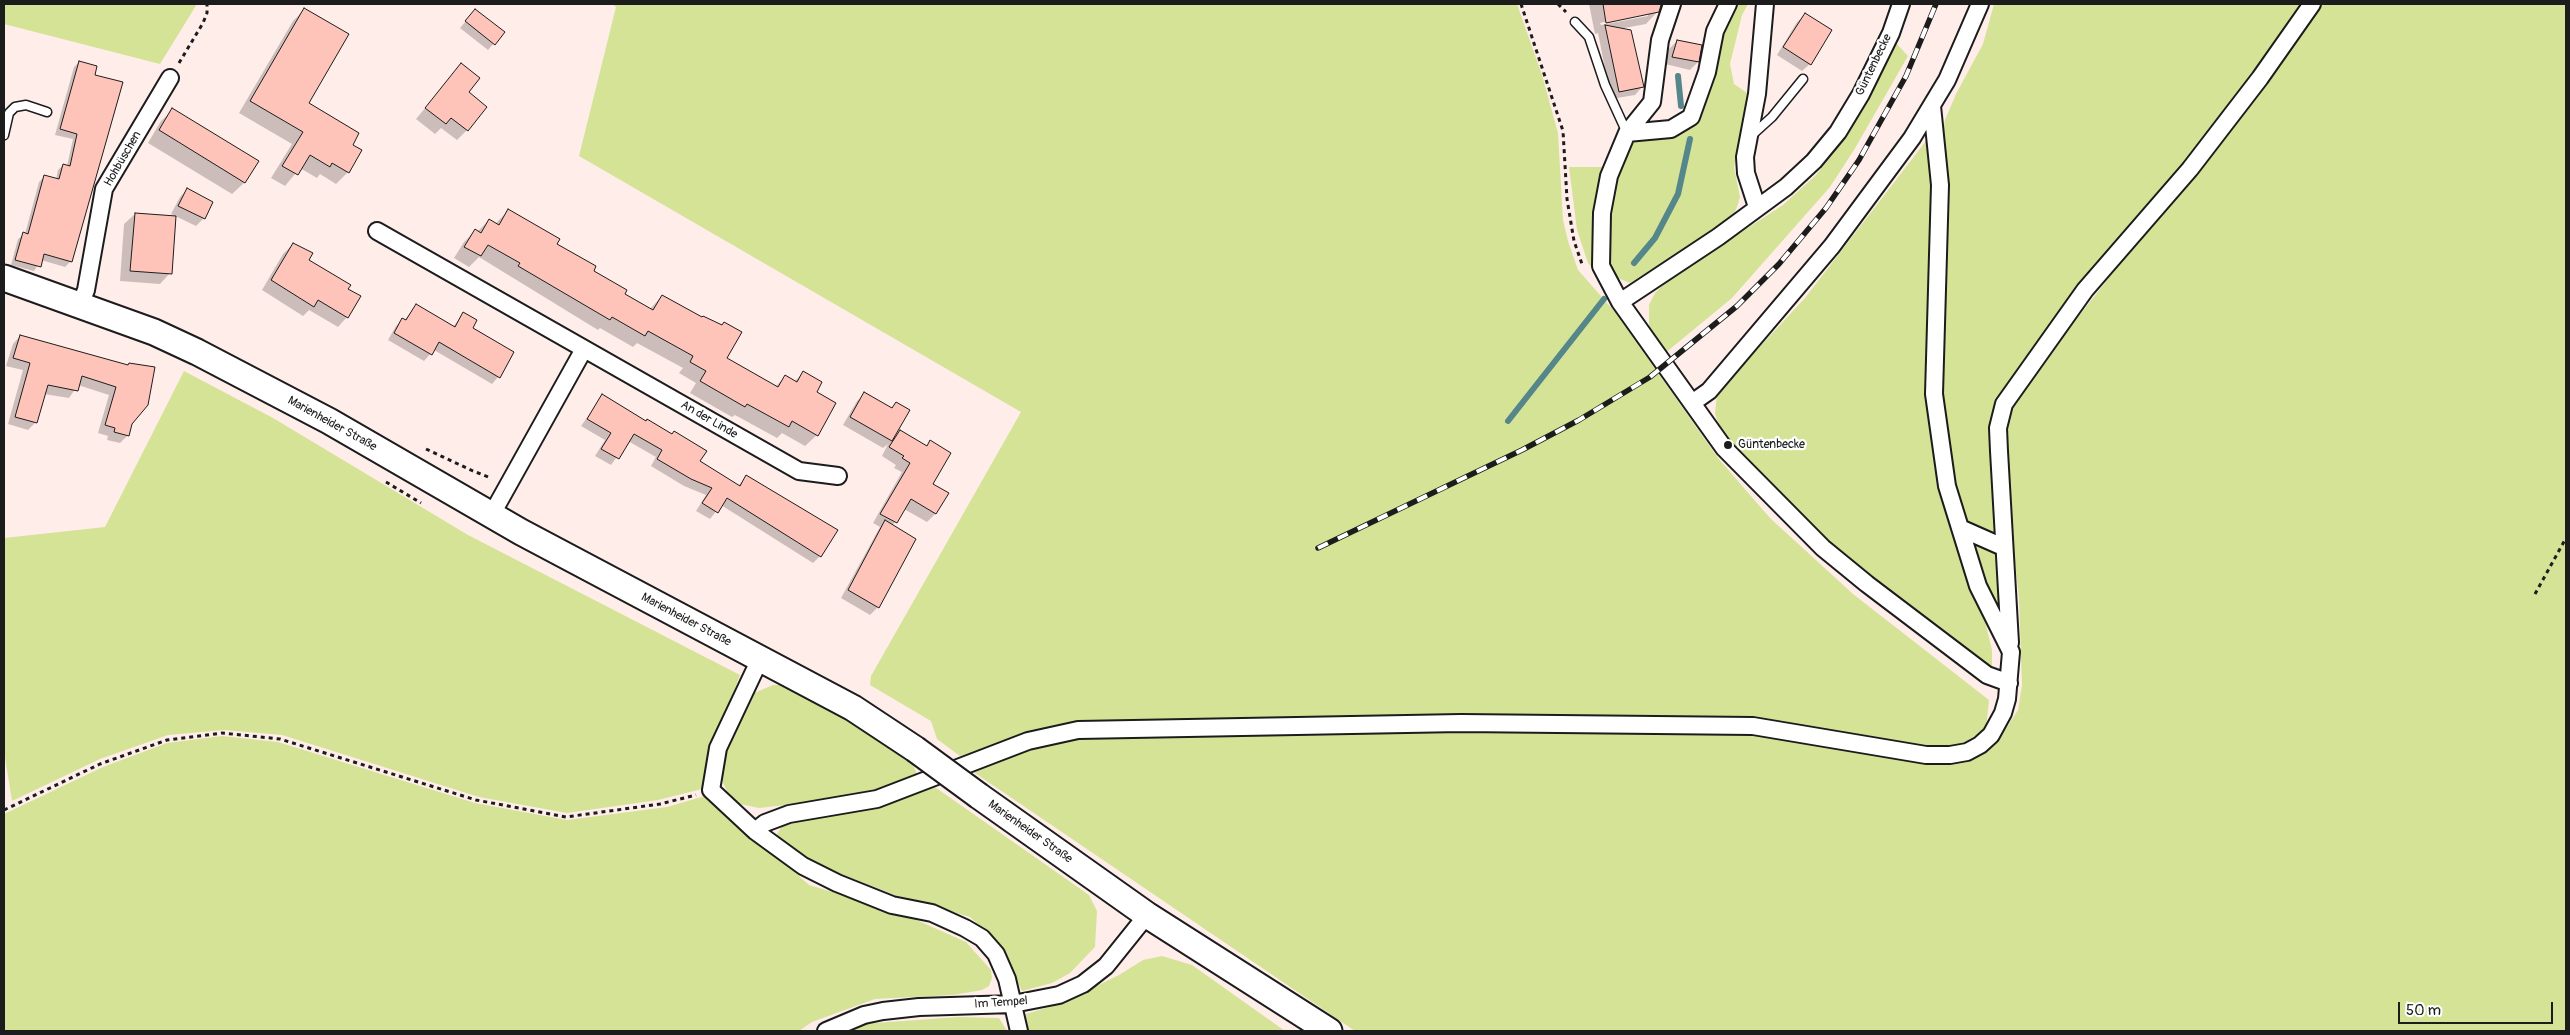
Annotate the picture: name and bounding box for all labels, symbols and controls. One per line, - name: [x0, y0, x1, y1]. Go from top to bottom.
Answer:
- street label: Güntenbecke: [1853, 32, 1895, 98]
- street label: Hohbüschen: [101, 129, 145, 189]
- street label: Marienheider Straße: [285, 394, 379, 454]
- street label: An der Linde: [678, 398, 740, 442]
- place label: Güntenbecke: [1738, 438, 1805, 452]
- marker: Güntenbecke: [1722, 439, 1734, 451]
- street label: Marienheider Straße: [639, 590, 733, 650]
- street label: Marienheider Straße: [985, 797, 1075, 867]
- scale bar: [2400, 992, 2555, 1024]
- street label: Im Tempel: [974, 994, 1028, 1012]
- text: 50 m: [2406, 1001, 2441, 1020]

